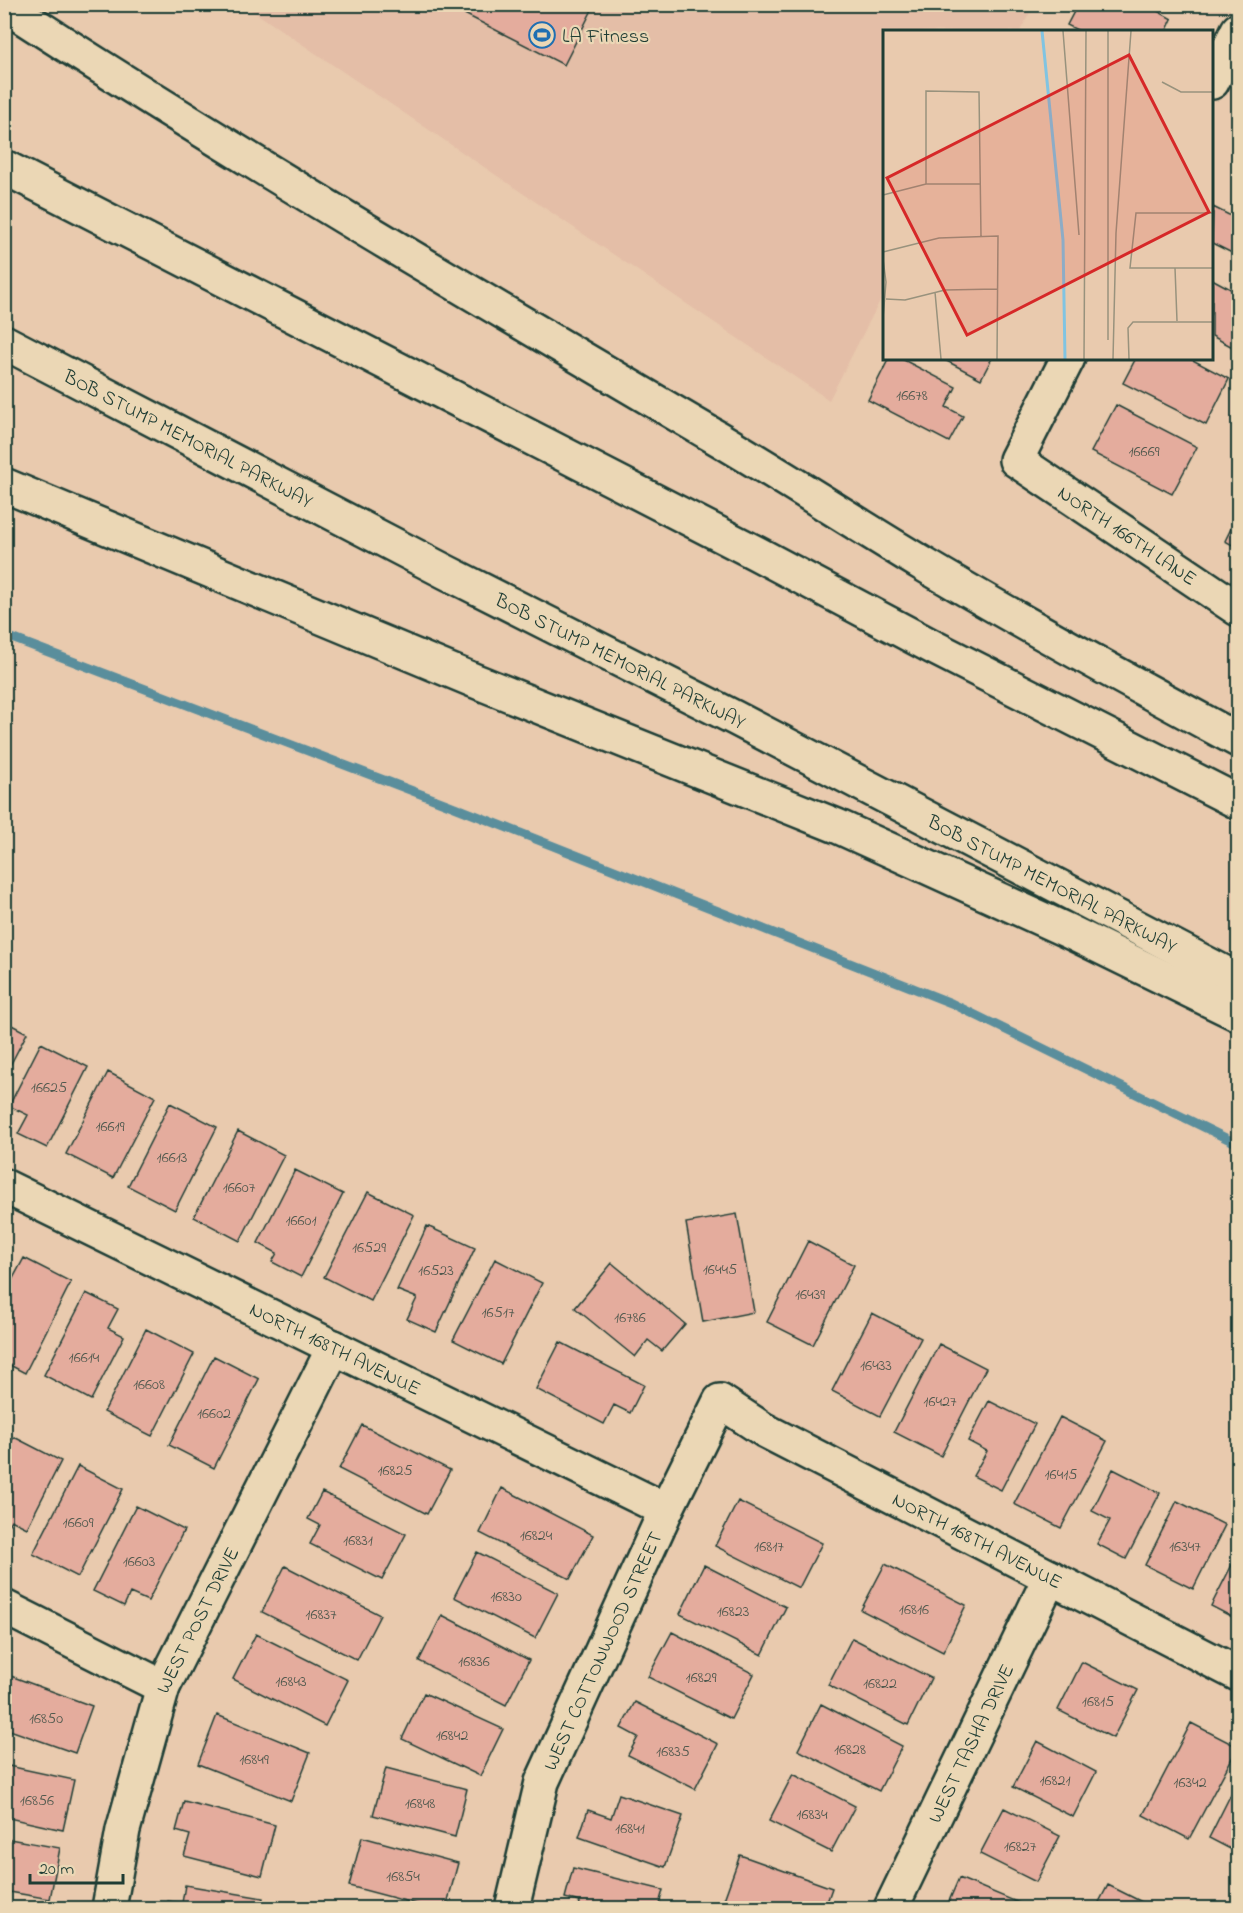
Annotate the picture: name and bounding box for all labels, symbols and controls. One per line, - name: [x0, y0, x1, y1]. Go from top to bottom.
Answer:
- sports icon: LA Fitness: [527, 20, 557, 50]
- place label: LA Fitness: [562, 23, 649, 52]
- inset map: [883, 30, 1213, 360]
- street label: BOB STUMP MEMORIAL PARKWAY: [57, 363, 317, 517]
- house number: 16678: [896, 384, 928, 408]
- house number: 16669: [1128, 440, 1160, 464]
- street label: NORTH 166TH LANE: [1051, 480, 1202, 594]
- street label: BOB STUMP MEMORIAL PARKWAY: [488, 587, 750, 738]
- street label: BOB STUMP MEMORIAL PARKWAY: [921, 808, 1181, 963]
- house number: 16625: [31, 1076, 67, 1100]
- house number: 16619: [95, 1115, 125, 1139]
- house number: 16613: [157, 1146, 187, 1170]
- house number: 16607: [223, 1176, 256, 1200]
- house number: 16601: [285, 1209, 317, 1233]
- house number: 16529: [352, 1236, 386, 1260]
- house number: 16445: [703, 1258, 737, 1282]
- house number: 16523: [418, 1259, 454, 1283]
- house number: 16439: [795, 1283, 825, 1307]
- street label: NORTH 168TH AVENUE: [244, 1296, 425, 1405]
- house number: 16517: [482, 1301, 515, 1325]
- house number: 16786: [614, 1306, 646, 1330]
- house number: 16614: [69, 1346, 100, 1370]
- house number: 16433: [860, 1354, 892, 1378]
- house number: 16608: [133, 1373, 165, 1397]
- house number: 16427: [923, 1390, 957, 1414]
- house number: 16602: [197, 1402, 231, 1426]
- house number: 16825: [377, 1459, 413, 1483]
- house number: 16415: [1045, 1463, 1077, 1487]
- street label: NORTH 168TH AVENUE: [886, 1486, 1066, 1598]
- house number: 16609: [63, 1511, 94, 1535]
- house number: 16824: [520, 1524, 553, 1548]
- street label: WEST COTTONWOOD STREET: [537, 1527, 671, 1776]
- house number: 16831: [343, 1529, 373, 1553]
- house number: 16817: [754, 1535, 784, 1559]
- house number: 16347: [1169, 1535, 1201, 1559]
- street label: WEST POST DRIVE: [150, 1543, 248, 1699]
- house number: 16603: [123, 1550, 155, 1574]
- house number: 16830: [490, 1585, 522, 1609]
- house number: 16816: [899, 1598, 929, 1622]
- house number: 16823: [717, 1600, 749, 1624]
- house number: 16837: [305, 1603, 337, 1627]
- house number: 16836: [458, 1650, 490, 1674]
- street label: WEST TASHA DRIVE: [922, 1660, 1023, 1829]
- house number: 16829: [686, 1666, 717, 1690]
- house number: 16843: [275, 1670, 307, 1694]
- house number: 16822: [863, 1672, 897, 1696]
- house number: 16815: [1082, 1690, 1114, 1714]
- house number: 16850: [29, 1707, 63, 1731]
- house number: 16842: [436, 1724, 468, 1748]
- house number: 16828: [834, 1738, 866, 1762]
- house number: 16835: [656, 1740, 690, 1764]
- house number: 16849: [239, 1748, 269, 1772]
- house number: 16821: [1039, 1769, 1071, 1793]
- house number: 16342: [1173, 1771, 1207, 1795]
- house number: 16856: [20, 1789, 54, 1813]
- house number: 16848: [405, 1792, 435, 1816]
- house number: 16834: [796, 1803, 828, 1827]
- house number: 16841: [615, 1817, 645, 1841]
- house number: 16827: [1004, 1835, 1037, 1859]
- scale bar: [30, 1847, 123, 1885]
- text: 20 m: [39, 1857, 74, 1883]
- house number: 16854: [386, 1865, 420, 1889]

